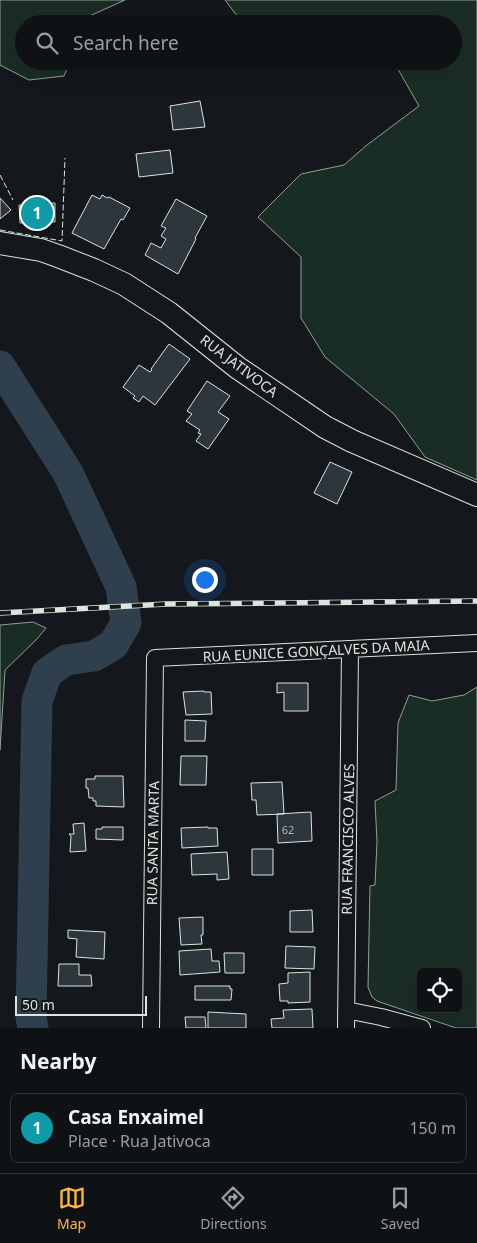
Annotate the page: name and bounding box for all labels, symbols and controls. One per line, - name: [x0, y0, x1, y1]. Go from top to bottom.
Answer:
- search box: [15, 15, 462, 70]
- icon: search: [33, 29, 61, 57]
- text: Search here: [73, 30, 179, 56]
- pin: 1: [21, 194, 53, 232]
- street label: RUA JATIVOCA: [197, 330, 282, 401]
- your location: [192, 567, 218, 593]
- street label: RUA EUNICE GONÇALVES DA MAIA: [202, 635, 430, 666]
- street label: RUA FRANCISCO ALVES: [337, 763, 358, 915]
- street label: RUA SANTA MARTA: [142, 781, 163, 905]
- house number: 62: [282, 822, 294, 837]
- map controls: [417, 968, 462, 1013]
- button: locate: [417, 968, 462, 1013]
- scale bar: [15, 993, 148, 1016]
- text: 50 m: [22, 995, 55, 1014]
- text: Nearby: [20, 1047, 96, 1075]
- text: Casa Enxaimel: [68, 1104, 204, 1130]
- text: 1: [32, 1117, 42, 1139]
- text: 150 m: [409, 1117, 456, 1139]
- text: Place · Rua Jativoca: [68, 1130, 211, 1152]
- tab: Map: [57, 1184, 86, 1233]
- tab: Directions: [200, 1184, 267, 1233]
- tab: Saved: [381, 1184, 420, 1233]

